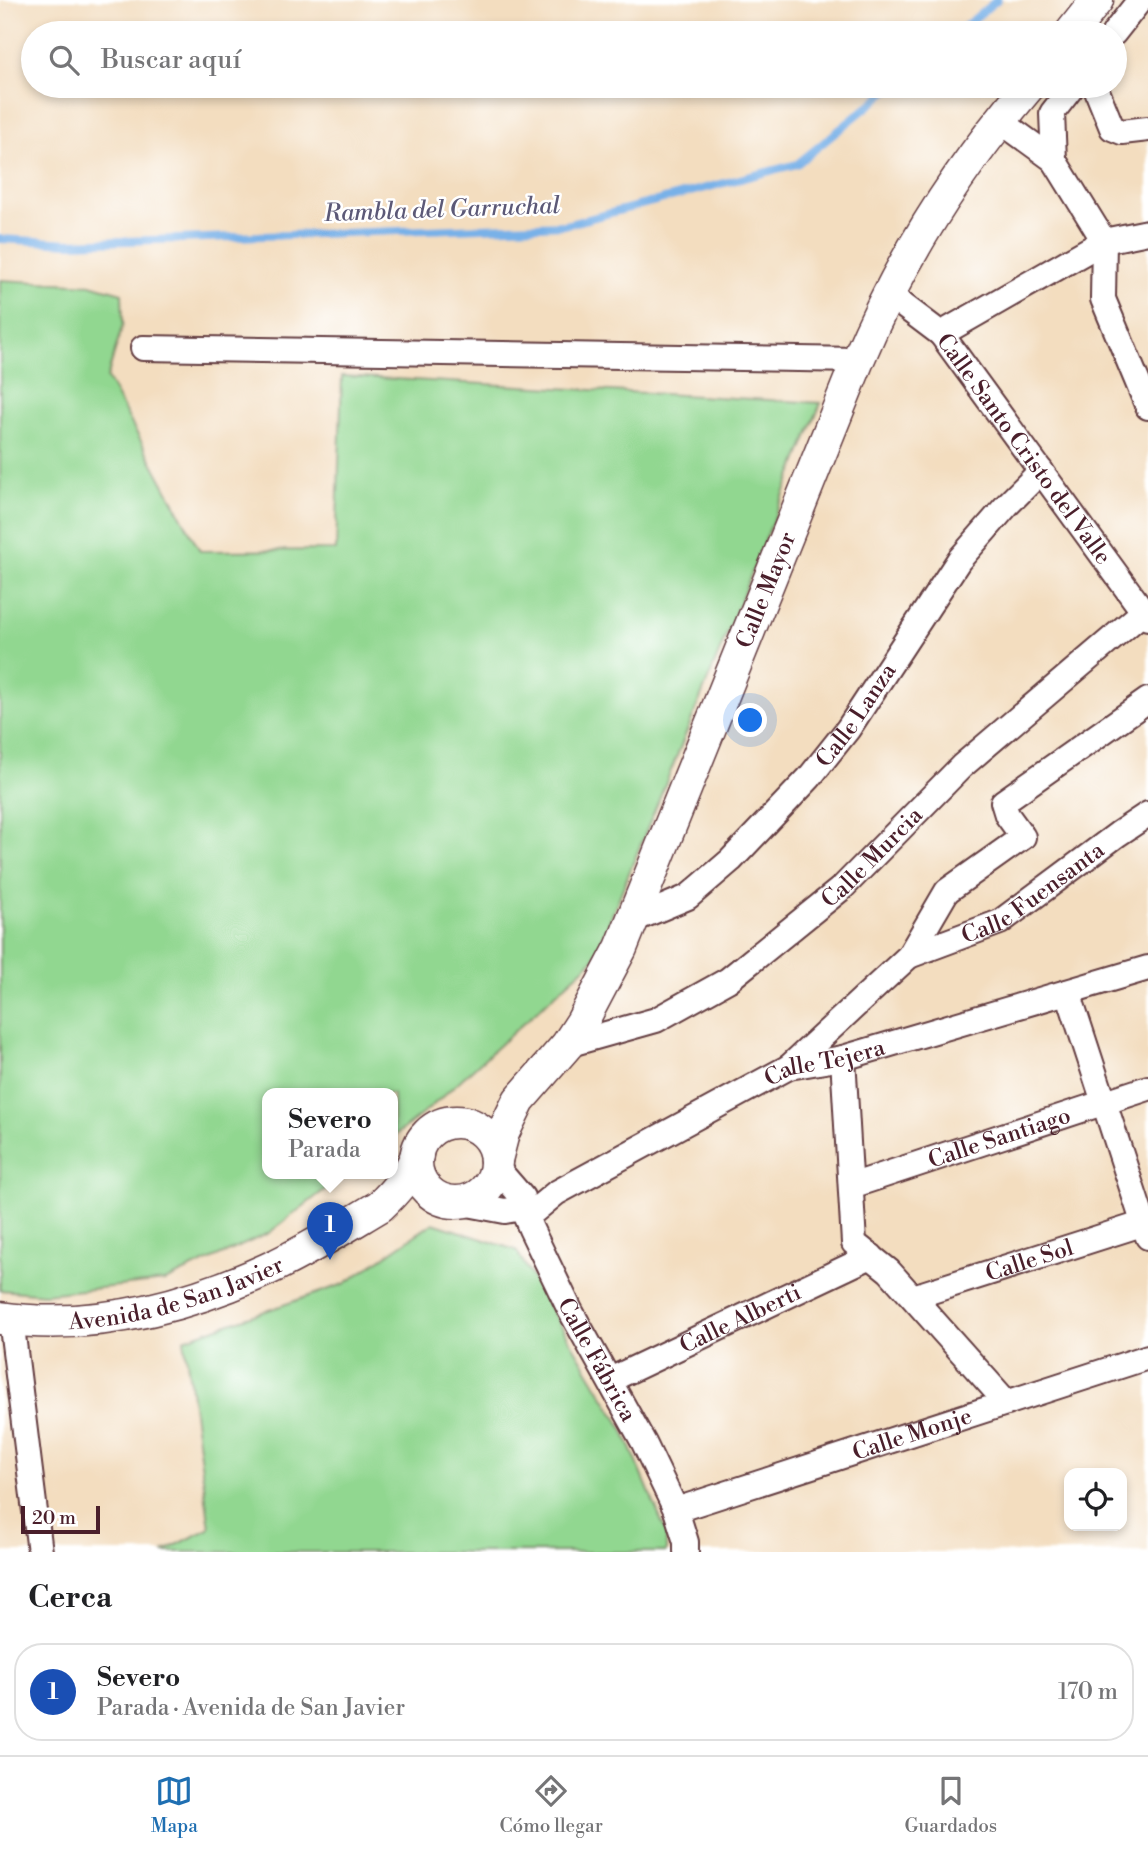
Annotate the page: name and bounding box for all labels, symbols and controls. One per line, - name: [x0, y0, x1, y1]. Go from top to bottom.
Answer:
- search box: [21, 21, 1127, 98]
- icon: search: [45, 41, 83, 79]
- text: Buscar aquí: [101, 44, 241, 76]
- water label: Rambla del Garruchal: [323, 191, 561, 229]
- street label: Calle Santo Cristo del Valle: [930, 328, 1117, 570]
- street label: Calle Mayor: [730, 528, 802, 652]
- street label: Calle Lanza: [810, 658, 903, 773]
- your location: [733, 703, 767, 737]
- street label: Calle Murcia: [816, 801, 929, 914]
- street label: Calle Fuensanta: [958, 836, 1110, 950]
- street label: Calle Tejera: [760, 1033, 889, 1093]
- popup: [262, 1088, 398, 1179]
- street label: Calle Santiago: [925, 1102, 1074, 1175]
- text: Severo: [288, 1104, 372, 1136]
- text: Parada: [288, 1136, 361, 1164]
- pin: 1: [307, 1202, 353, 1260]
- street label: Calle Sol: [982, 1234, 1077, 1288]
- street label: Avenida de San Javier: [67, 1251, 288, 1336]
- street label: Calle Alberti: [675, 1278, 806, 1360]
- street label: Calle Fábrica: [551, 1294, 642, 1427]
- street label: Calle Monje: [849, 1402, 975, 1467]
- map controls: [1064, 1468, 1127, 1531]
- button: locate: [1064, 1468, 1127, 1531]
- scale bar: [21, 1503, 100, 1535]
- text: 20 m: [32, 1506, 76, 1530]
- text: Cerca: [28, 1579, 112, 1617]
- text: Severo: [97, 1662, 180, 1694]
- text: 1: [47, 1678, 59, 1706]
- text: 170 m: [1058, 1678, 1118, 1706]
- text: Parada · Avenida de San Javier: [97, 1694, 405, 1722]
- tab: Mapa: [151, 1772, 198, 1838]
- tab: Cómo llegar: [499, 1772, 603, 1838]
- tab: Guardados: [904, 1772, 997, 1838]

